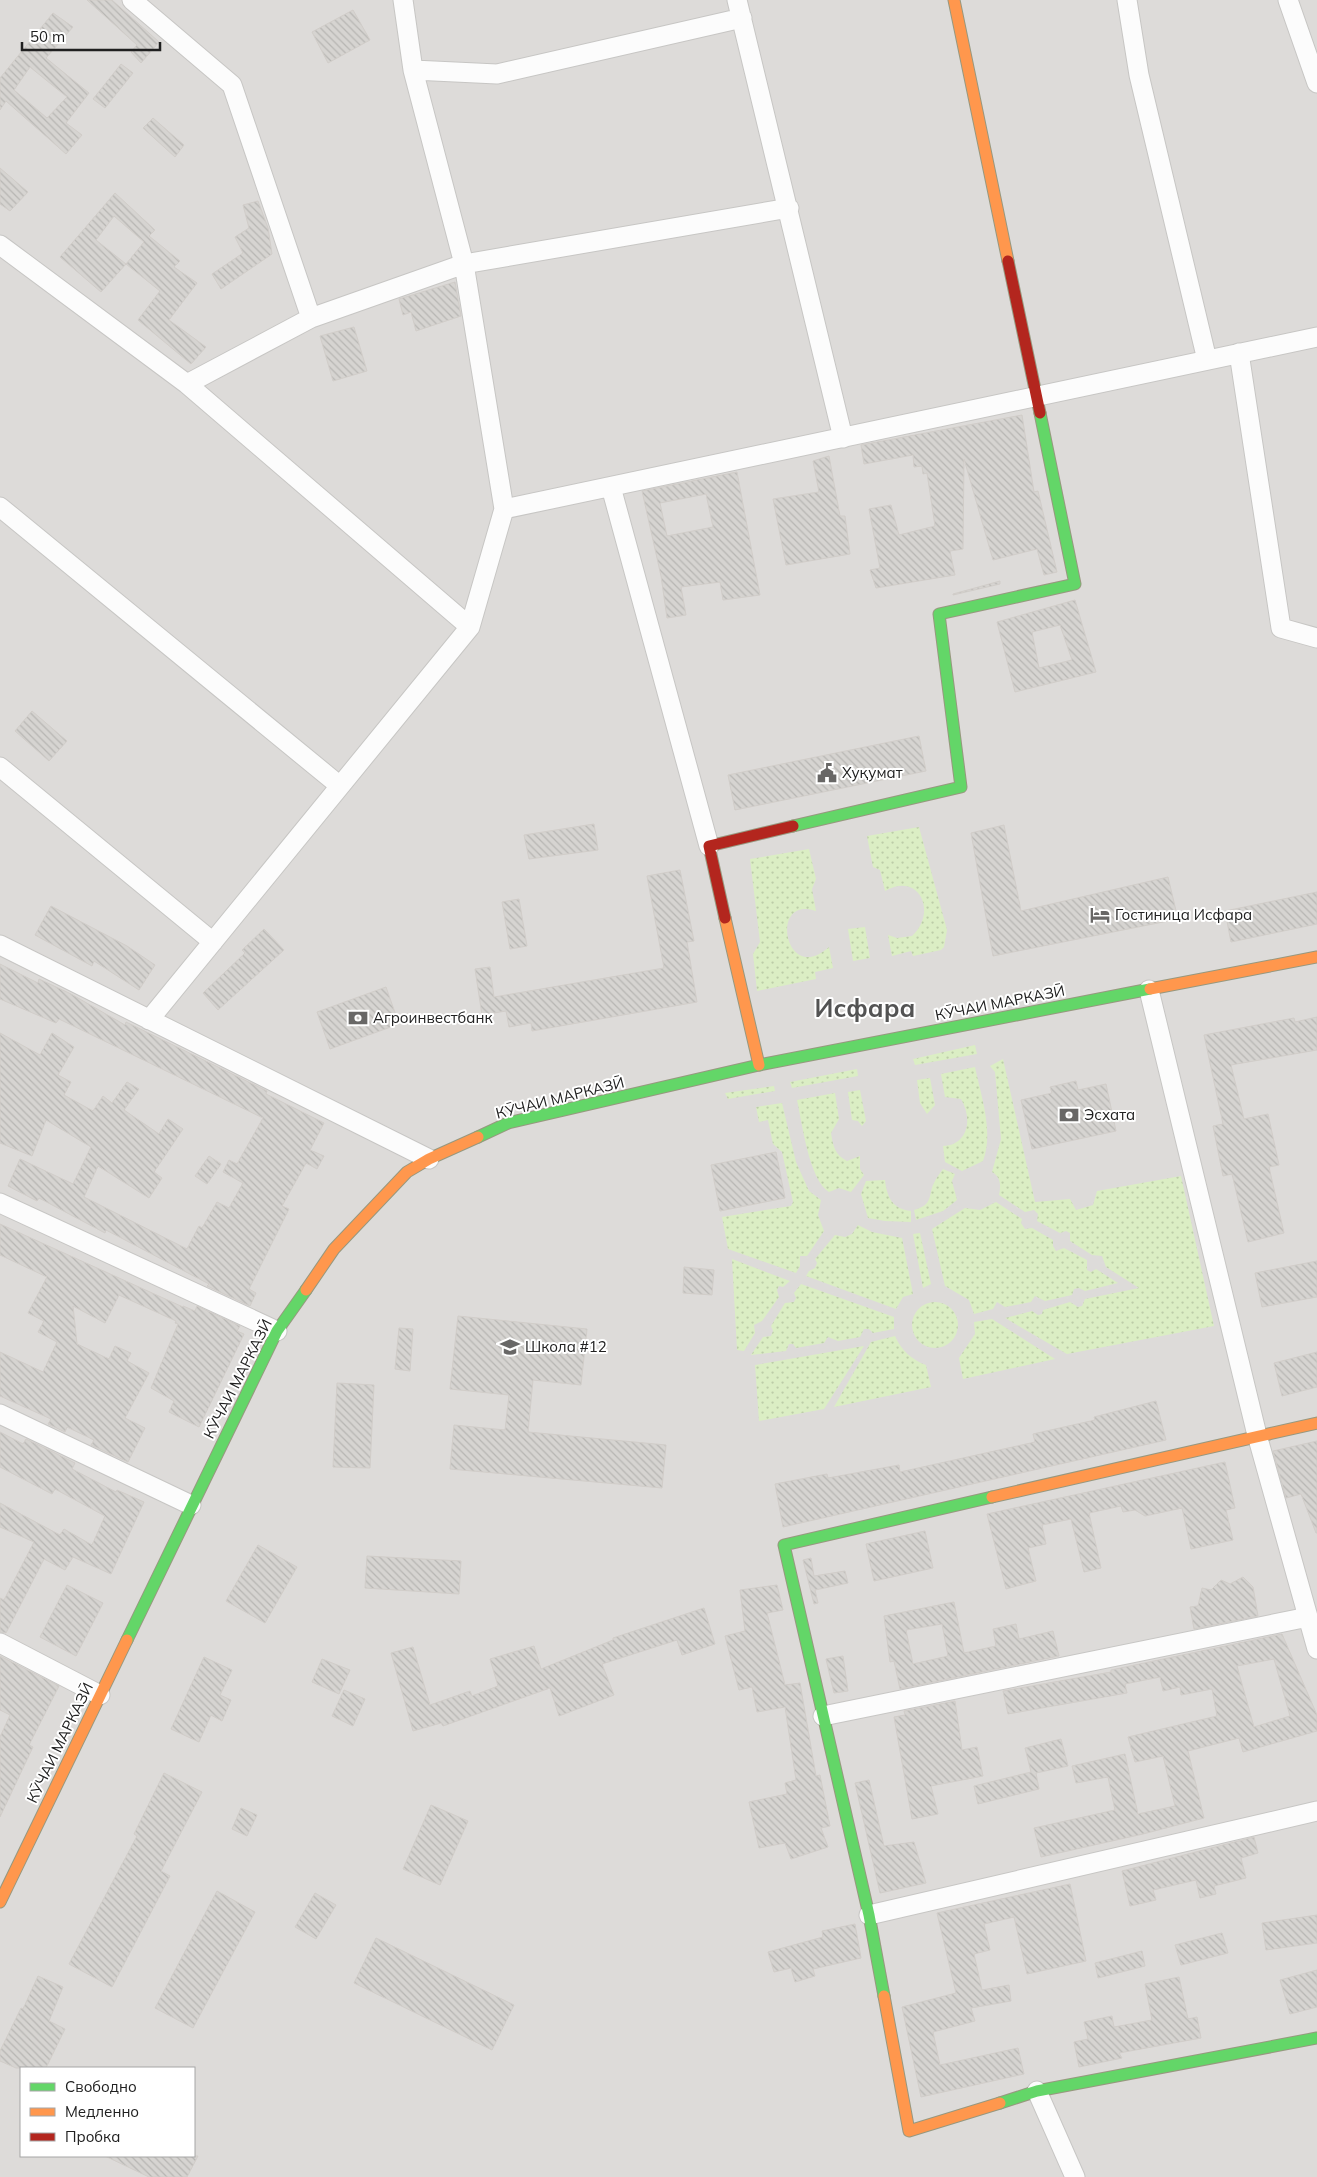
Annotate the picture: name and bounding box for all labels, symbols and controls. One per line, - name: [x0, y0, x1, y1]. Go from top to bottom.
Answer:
- scale bar: [22, 20, 160, 52]
- text: 50 m: [30, 27, 65, 46]
- public building icon: Хуқумат: [816, 762, 838, 784]
- place label: Хуқумат: [842, 763, 903, 782]
- hotel icon: Гостиница Исфара: [1089, 904, 1111, 926]
- place label: Гостиница Исфара: [1115, 905, 1252, 924]
- street label: КӮЧАИ МАРКАЗӢ: [933, 981, 1066, 1024]
- district label: Исфара: [815, 992, 915, 1023]
- bank icon: Агроинвестбанк: [347, 1007, 369, 1029]
- place label: Агроинвестбанк: [373, 1008, 493, 1027]
- street label: КӮЧАИ МАРКАЗӢ: [494, 1072, 626, 1123]
- bank icon: Эсхата: [1058, 1104, 1080, 1126]
- place label: Эсхата: [1084, 1105, 1135, 1124]
- street label: КӮЧАИ МАРКАЗӢ: [199, 1316, 276, 1442]
- school or university icon: Школа #12: [499, 1336, 521, 1358]
- place label: Школа #12: [525, 1337, 607, 1356]
- street label: КӮЧАИ МАРКАЗӢ: [22, 1679, 97, 1806]
- legend: [20, 2067, 195, 2157]
- text: Свободно: [65, 2077, 137, 2096]
- text: Медленно: [65, 2102, 139, 2121]
- text: Пробка: [65, 2127, 120, 2146]

